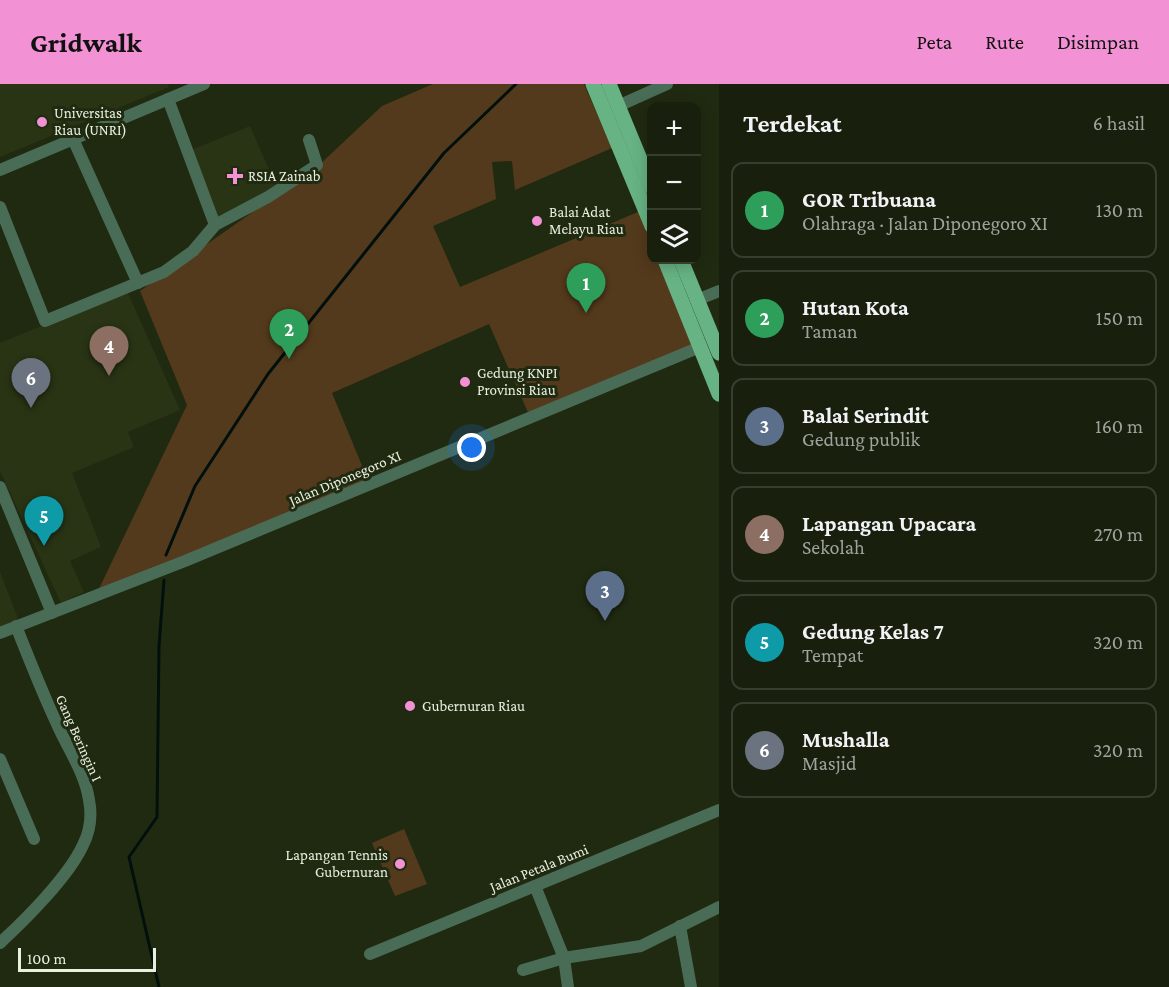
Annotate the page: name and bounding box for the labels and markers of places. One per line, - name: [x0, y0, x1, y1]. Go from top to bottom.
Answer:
- place label: Universitas Riau (UNRI): [54, 105, 127, 139]
- marker: Universitas Riau (UNRI): [35, 115, 49, 129]
- marker: RSIA Zainab: [226, 167, 244, 185]
- place label: RSIA Zainab: [248, 168, 321, 184]
- place label: Balai Adat Melayu Riau: [549, 204, 624, 238]
- marker: Balai Adat Melayu Riau: [530, 214, 544, 228]
- pin: 1: [566, 264, 606, 313]
- pin: 2: [270, 310, 308, 359]
- pin: 4: [90, 326, 128, 376]
- pin: 6: [12, 358, 51, 408]
- place label: Gedung KNPI Provinsi Riau: [477, 365, 558, 398]
- marker: Gedung KNPI Provinsi Riau: [458, 375, 472, 389]
- pin: 5: [24, 496, 63, 546]
- pin: 3: [586, 572, 624, 621]
- place label: Gubernuran Riau: [422, 698, 525, 714]
- marker: Gubernuran Riau: [403, 699, 417, 713]
- place label: Lapangan Tennis Gubernuran: [286, 847, 388, 880]
- marker: Lapangan Tennis Gubernuran: [393, 857, 407, 871]

